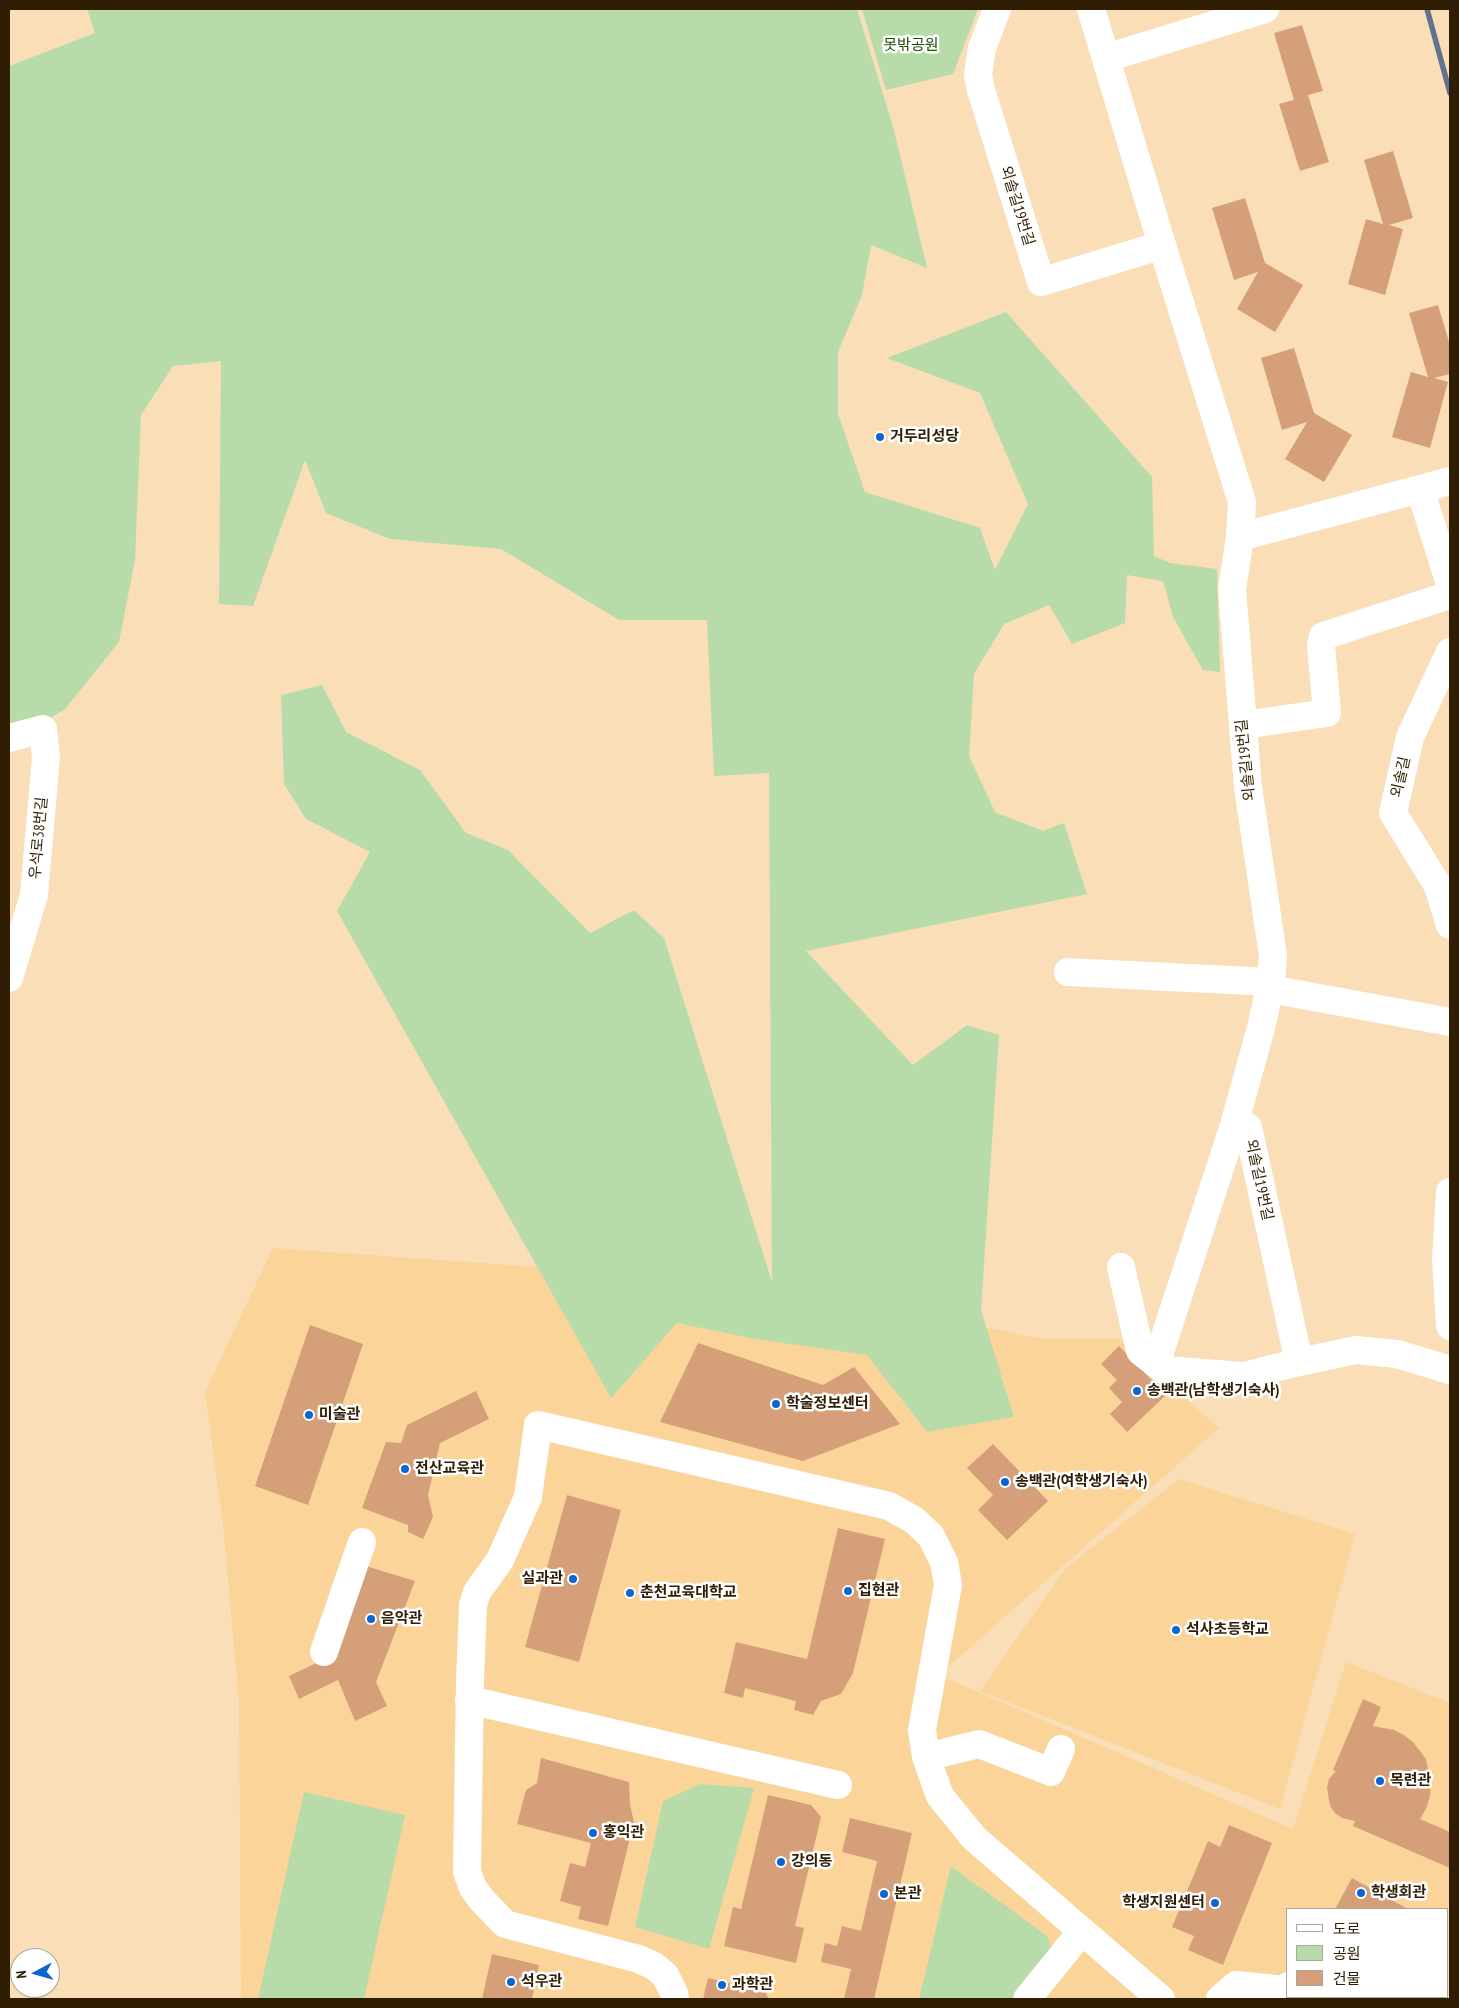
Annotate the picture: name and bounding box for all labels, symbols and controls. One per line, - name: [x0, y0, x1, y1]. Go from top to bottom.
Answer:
- park label: 못밖공원: [883, 37, 939, 55]
- street label: 외솔길19번길: [996, 164, 1038, 248]
- place label: 거두리성당: [890, 428, 959, 446]
- marker: 거두리성당: [874, 431, 886, 443]
- street label: 외솔길19번길: [1233, 718, 1259, 802]
- street label: 외솔길: [1388, 755, 1414, 799]
- street label: 우석로38번길: [26, 796, 52, 880]
- street label: 외솔길19번길: [1242, 1138, 1276, 1222]
- place label: 송백관(남학생기숙사): [1147, 1382, 1280, 1400]
- marker: 송백관(남학생기숙사): [1131, 1385, 1143, 1397]
- place label: 학술정보센터: [786, 1395, 869, 1413]
- marker: 학술정보센터: [770, 1398, 782, 1410]
- place label: 미술관: [319, 1406, 360, 1424]
- marker: 미술관: [303, 1409, 315, 1421]
- place label: 전산교육관: [415, 1460, 484, 1478]
- marker: 전산교육관: [399, 1463, 411, 1475]
- place label: 송백관(여학생기숙사): [1015, 1473, 1148, 1491]
- marker: 송백관(여학생기숙사): [999, 1476, 1011, 1488]
- place label: 실과관: [522, 1570, 563, 1588]
- marker: 실과관: [567, 1573, 579, 1585]
- place label: 집현관: [858, 1582, 899, 1600]
- place label: 춘천교육대학교: [640, 1584, 737, 1602]
- marker: 집현관: [842, 1585, 854, 1597]
- marker: 춘천교육대학교: [624, 1587, 636, 1599]
- place label: 음악관: [381, 1610, 422, 1628]
- marker: 음악관: [365, 1613, 377, 1625]
- place label: 석사초등학교: [1186, 1621, 1269, 1639]
- marker: 석사초등학교: [1170, 1624, 1182, 1636]
- place label: 목련관: [1390, 1772, 1431, 1790]
- marker: 목련관: [1374, 1775, 1386, 1787]
- place label: 홍익관: [603, 1824, 644, 1842]
- marker: 홍익관: [587, 1827, 599, 1839]
- place label: 강의동: [791, 1853, 832, 1871]
- marker: 강의동: [775, 1856, 787, 1868]
- place label: 학생회관: [1371, 1884, 1426, 1902]
- place label: 본관: [894, 1885, 922, 1903]
- marker: 학생회관: [1355, 1887, 1367, 1899]
- marker: 본관: [878, 1888, 890, 1900]
- place label: 학생지원센터: [1122, 1894, 1205, 1912]
- marker: 학생지원센터: [1209, 1897, 1221, 1909]
- legend: [1286, 1908, 1449, 1998]
- text: 도로: [1333, 1919, 1361, 1938]
- text: 공원: [1333, 1944, 1361, 1963]
- north arrow: [10, 1948, 60, 1998]
- text: 건물: [1333, 1969, 1361, 1988]
- text: N: [12, 1970, 30, 1979]
- place label: 석우관: [521, 1973, 562, 1991]
- marker: 석우관: [505, 1976, 517, 1988]
- place label: 과학관: [732, 1976, 773, 1994]
- marker: 과학관: [716, 1979, 728, 1991]

